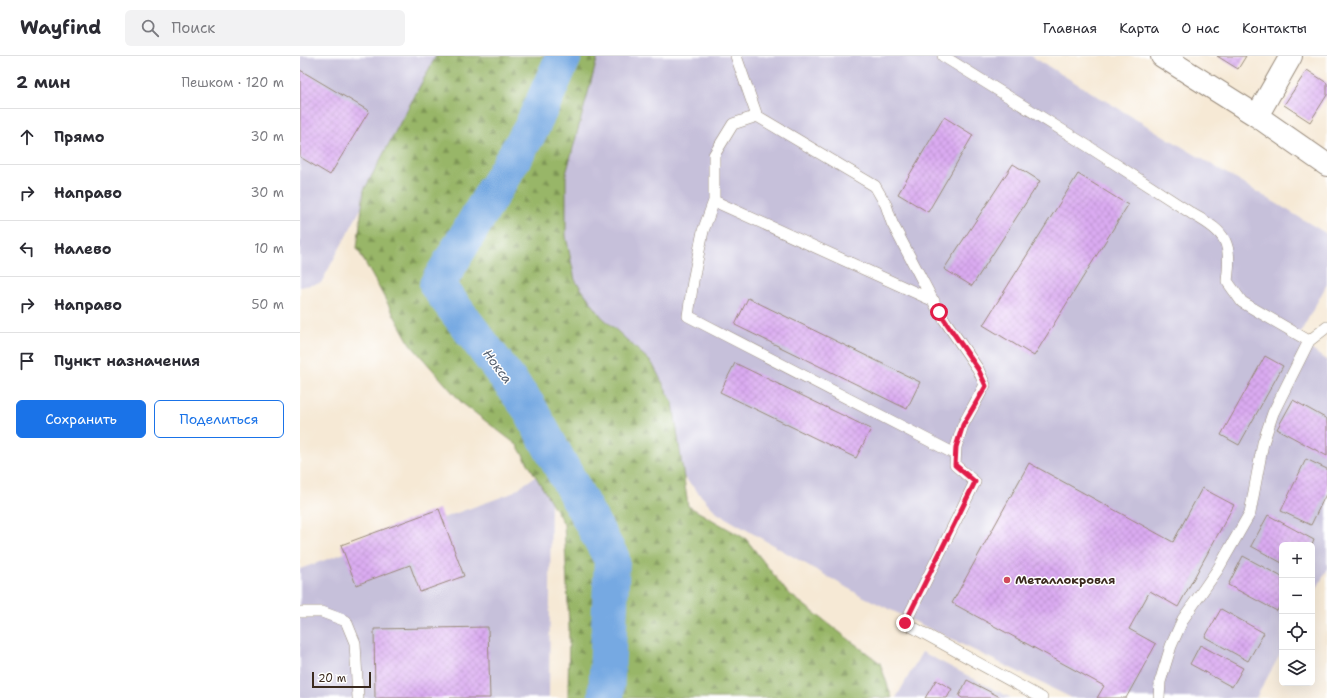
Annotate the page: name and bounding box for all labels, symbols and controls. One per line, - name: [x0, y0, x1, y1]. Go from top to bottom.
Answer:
- search box: [125, 10, 405, 46]
- text: Wayfind: [20, 15, 101, 40]
- icon: search: [139, 17, 161, 39]
- text: Поиск: [171, 18, 215, 38]
- text: Главная: [1043, 19, 1097, 37]
- text: Карта: [1119, 19, 1159, 37]
- text: О нас: [1181, 19, 1220, 37]
- text: Контакты: [1242, 19, 1307, 37]
- text: 2 мин: [16, 71, 71, 93]
- text: Пешком · 120 m: [181, 74, 284, 91]
- icon: ahead: [16, 126, 38, 148]
- text: Прямо: [54, 127, 104, 147]
- text: 30 m: [250, 128, 284, 145]
- icon: right: [16, 182, 38, 204]
- text: Направо: [54, 183, 122, 203]
- text: 30 m: [250, 184, 284, 201]
- icon: left: [16, 238, 38, 260]
- text: Налево: [54, 239, 112, 259]
- text: 10 m: [254, 240, 284, 257]
- icon: right: [16, 294, 38, 316]
- text: Направо: [54, 295, 122, 315]
- text: 50 m: [251, 296, 284, 313]
- route start: [930, 303, 948, 321]
- water label: Нокса: [479, 346, 516, 387]
- icon: arrive: [16, 350, 38, 372]
- text: Пункт назначения: [54, 351, 200, 371]
- button: Сохранить: [16, 400, 146, 438]
- button: Поделиться: [154, 400, 284, 438]
- map controls: [1279, 542, 1315, 686]
- button: +: [1279, 542, 1315, 578]
- place label: Металлокровля: [1015, 572, 1115, 588]
- marker: Металлокровля: [1002, 575, 1012, 585]
- button: −: [1279, 578, 1315, 614]
- route end: [896, 614, 914, 632]
- button: locate: [1279, 614, 1315, 650]
- button: layers: [1279, 650, 1315, 686]
- scale bar: [312, 670, 371, 689]
- text: 20 m: [318, 671, 346, 686]

